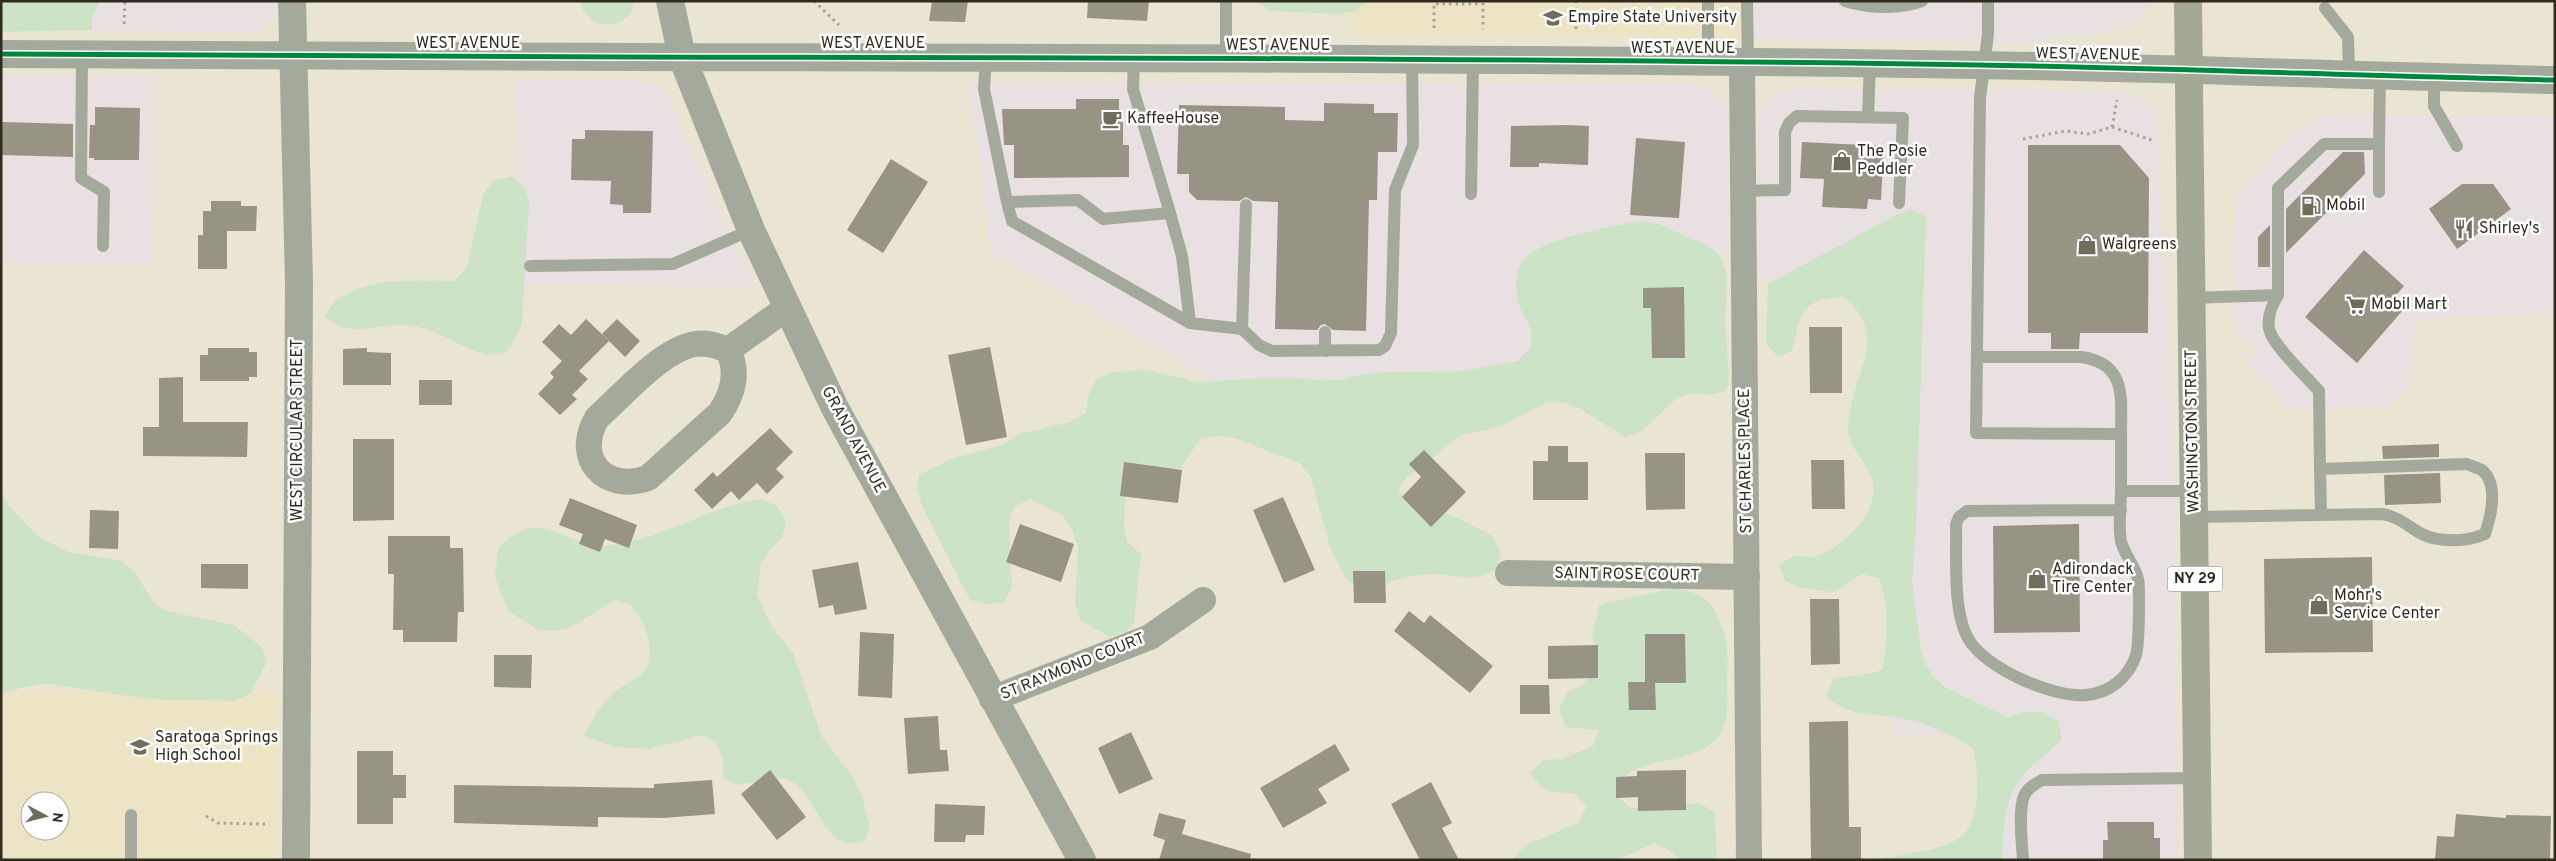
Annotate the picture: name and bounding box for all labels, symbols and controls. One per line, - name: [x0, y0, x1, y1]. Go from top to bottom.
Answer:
- school or university icon: Empire State University: [1542, 7, 1564, 29]
- place label: Empire State University: [1568, 8, 1737, 28]
- street label: WEST AVENUE: [416, 34, 520, 54]
- street label: WEST AVENUE: [821, 34, 925, 54]
- street label: WEST AVENUE: [1226, 36, 1330, 56]
- street label: WEST AVENUE: [1631, 39, 1735, 59]
- street label: WEST AVENUE: [2035, 44, 2141, 66]
- cafe icon: KaffeeHouse: [1101, 108, 1123, 130]
- place label: KaffeeHouse: [1127, 109, 1219, 129]
- place label: The Posie Peddler: [1857, 142, 1927, 180]
- shop icon: The Posie Peddler: [1831, 150, 1853, 172]
- fuel station icon: Mobil: [2300, 195, 2322, 217]
- place label: Mobil: [2326, 196, 2365, 216]
- restaurant icon: Shirley's: [2453, 218, 2475, 240]
- place label: Shirley's: [2479, 219, 2540, 239]
- shop icon: Walgreens: [2076, 234, 2098, 256]
- place label: Walgreens: [2102, 235, 2177, 255]
- supermarket icon: Mobil Mart: [2345, 294, 2367, 316]
- place label: Mobil Mart: [2371, 295, 2447, 315]
- street label: WEST CIRCULAR STREET: [288, 339, 308, 521]
- street label: WASHINGTON STREET: [2182, 349, 2204, 513]
- street label: GRAND AVENUE: [816, 383, 890, 497]
- street label: ST CHARLES PLACE: [1735, 388, 1757, 534]
- place label: Adirondack Tire Center: [2052, 560, 2134, 598]
- street label: SAINT ROSE COURT: [1554, 564, 1700, 586]
- road number: NY 29: [2168, 566, 2222, 592]
- shop icon: Adirondack Tire Center: [2026, 568, 2048, 590]
- place label: Mohr's Service Center: [2334, 586, 2440, 624]
- shop icon: Mohr's Service Center: [2308, 594, 2330, 616]
- street label: ST RAYMOND COURT: [998, 629, 1148, 705]
- place label: Saratoga Springs High School: [155, 728, 278, 766]
- school or university icon: Saratoga Springs High School: [129, 736, 151, 758]
- north arrow: [20, 791, 70, 841]
- text: N: [47, 811, 65, 823]

